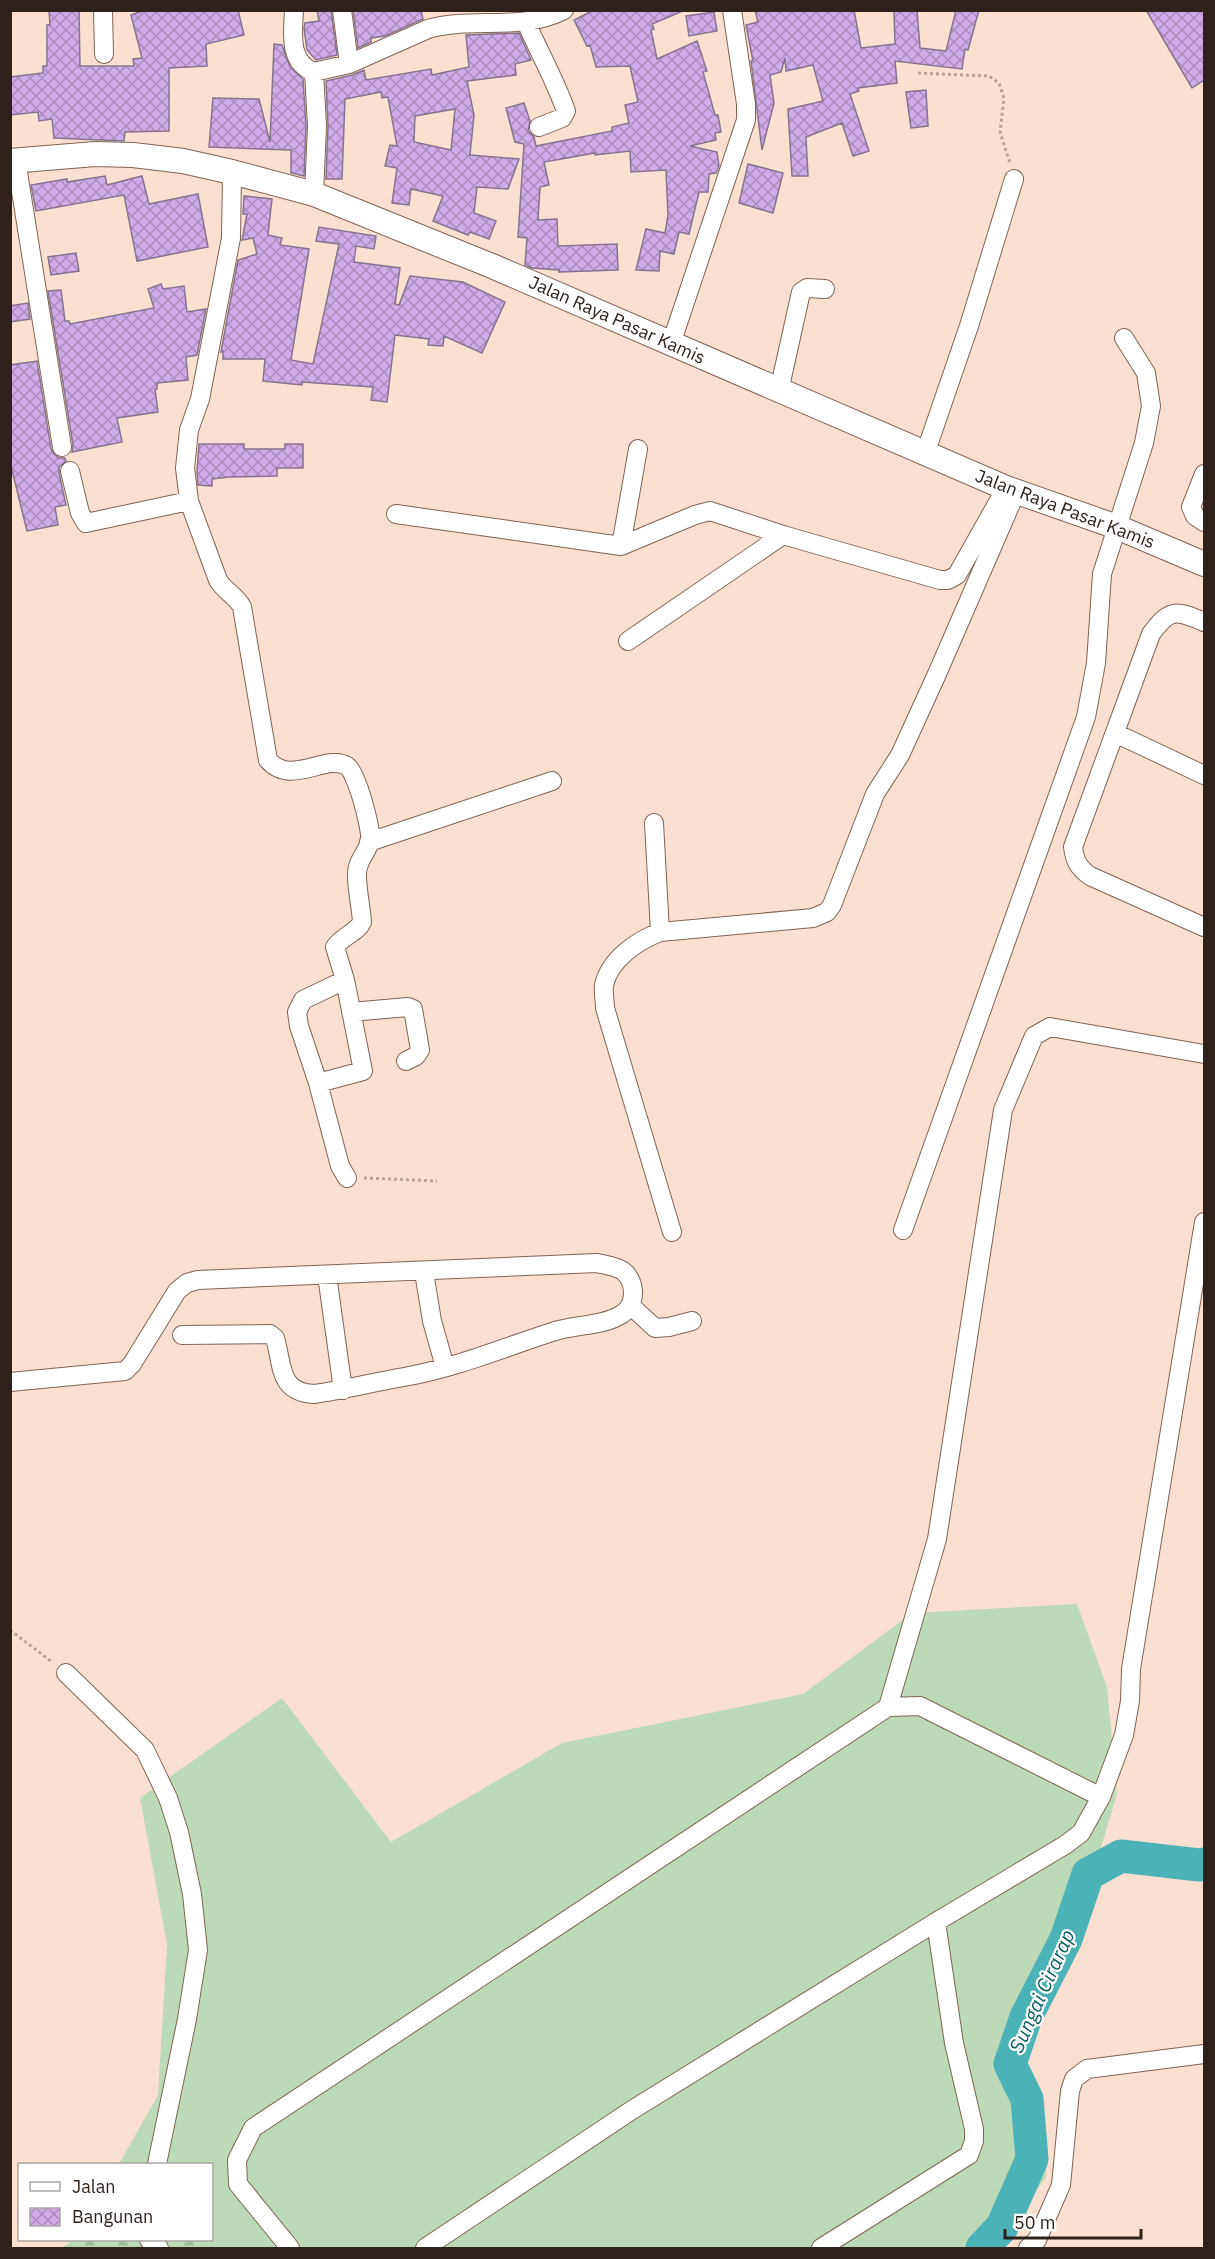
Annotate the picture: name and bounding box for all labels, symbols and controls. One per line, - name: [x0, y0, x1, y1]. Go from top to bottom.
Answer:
- street label: Jalan Raya Pasar Kamis: [525, 270, 709, 369]
- street label: Jalan Raya Pasar Kamis: [972, 464, 1158, 553]
- water label: Sungai Cirarap: [1002, 1925, 1081, 2057]
- legend: [18, 2163, 213, 2241]
- text: Jalan: [72, 2175, 116, 2198]
- scale bar: [1005, 2202, 1142, 2240]
- text: Bangunan: [72, 2205, 153, 2228]
- text: 50 m: [1014, 2211, 1056, 2234]

